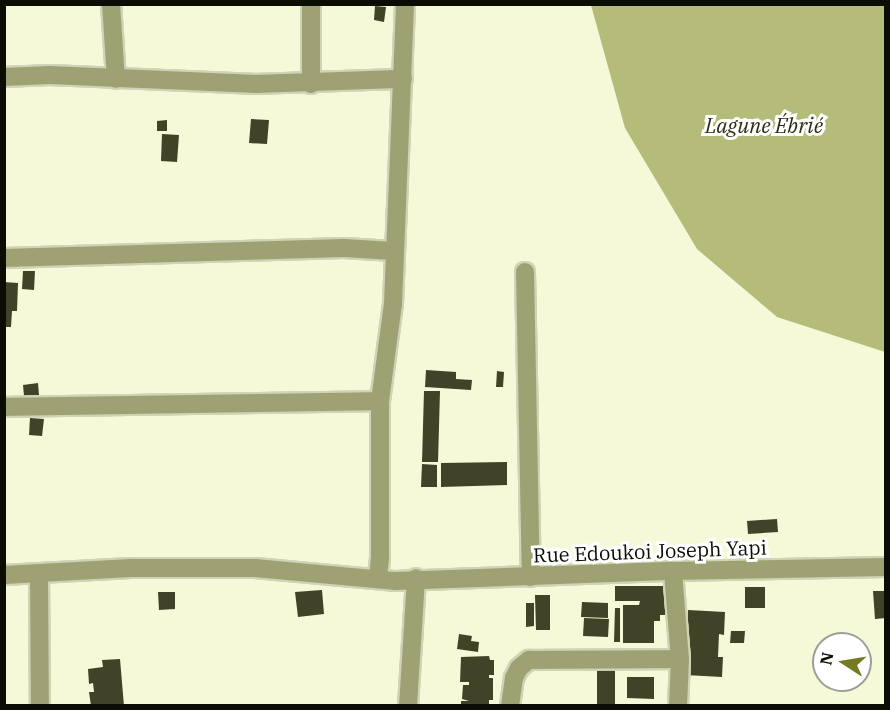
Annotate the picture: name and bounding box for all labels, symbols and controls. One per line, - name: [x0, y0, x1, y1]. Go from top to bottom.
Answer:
- water label: Lagune Ébrié: [705, 112, 823, 138]
- street label: Rue Edoukoi Joseph Yapi: [533, 535, 767, 567]
- north arrow: [812, 632, 872, 692]
- text: N: [815, 650, 837, 667]

